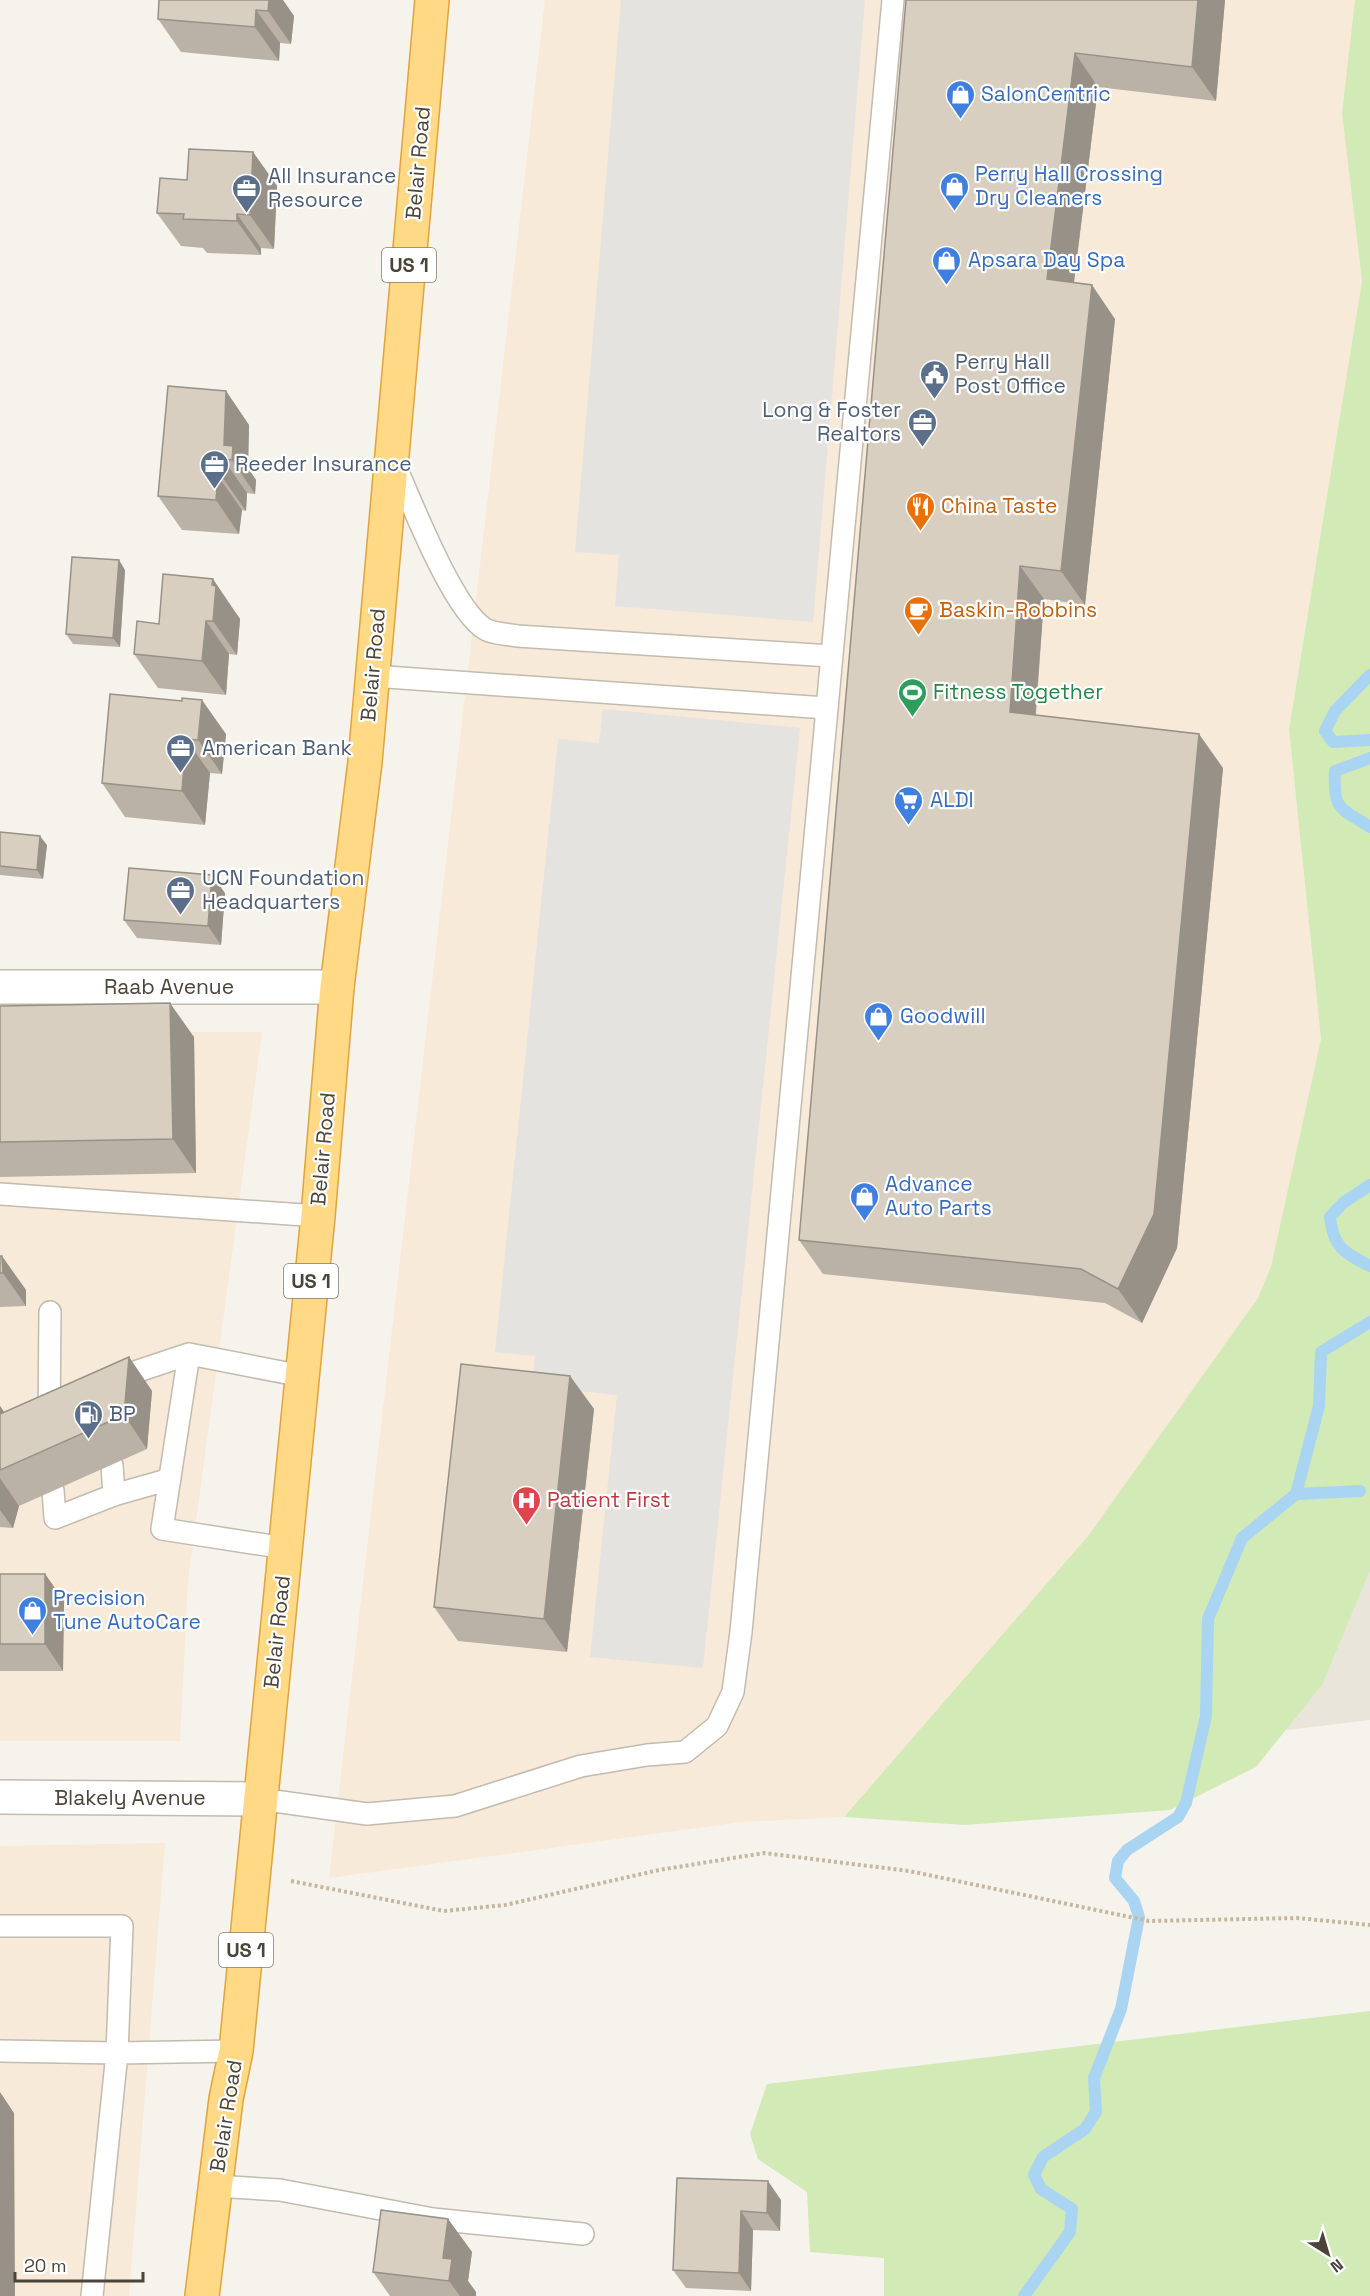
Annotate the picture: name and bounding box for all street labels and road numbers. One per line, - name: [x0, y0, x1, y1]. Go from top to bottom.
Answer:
- street label: Belair Road: [399, 105, 436, 221]
- road number: US 1: [382, 248, 436, 282]
- street label: Belair Road: [354, 607, 391, 723]
- street label: Raab Avenue: [104, 973, 234, 1000]
- street label: Belair Road: [304, 1091, 341, 1207]
- road number: US 1: [284, 1264, 338, 1298]
- street label: Belair Road: [257, 1574, 296, 1690]
- street label: Blakely Avenue: [54, 1784, 206, 1811]
- road number: US 1: [219, 1933, 273, 1967]
- street label: Belair Road: [203, 2058, 248, 2174]

